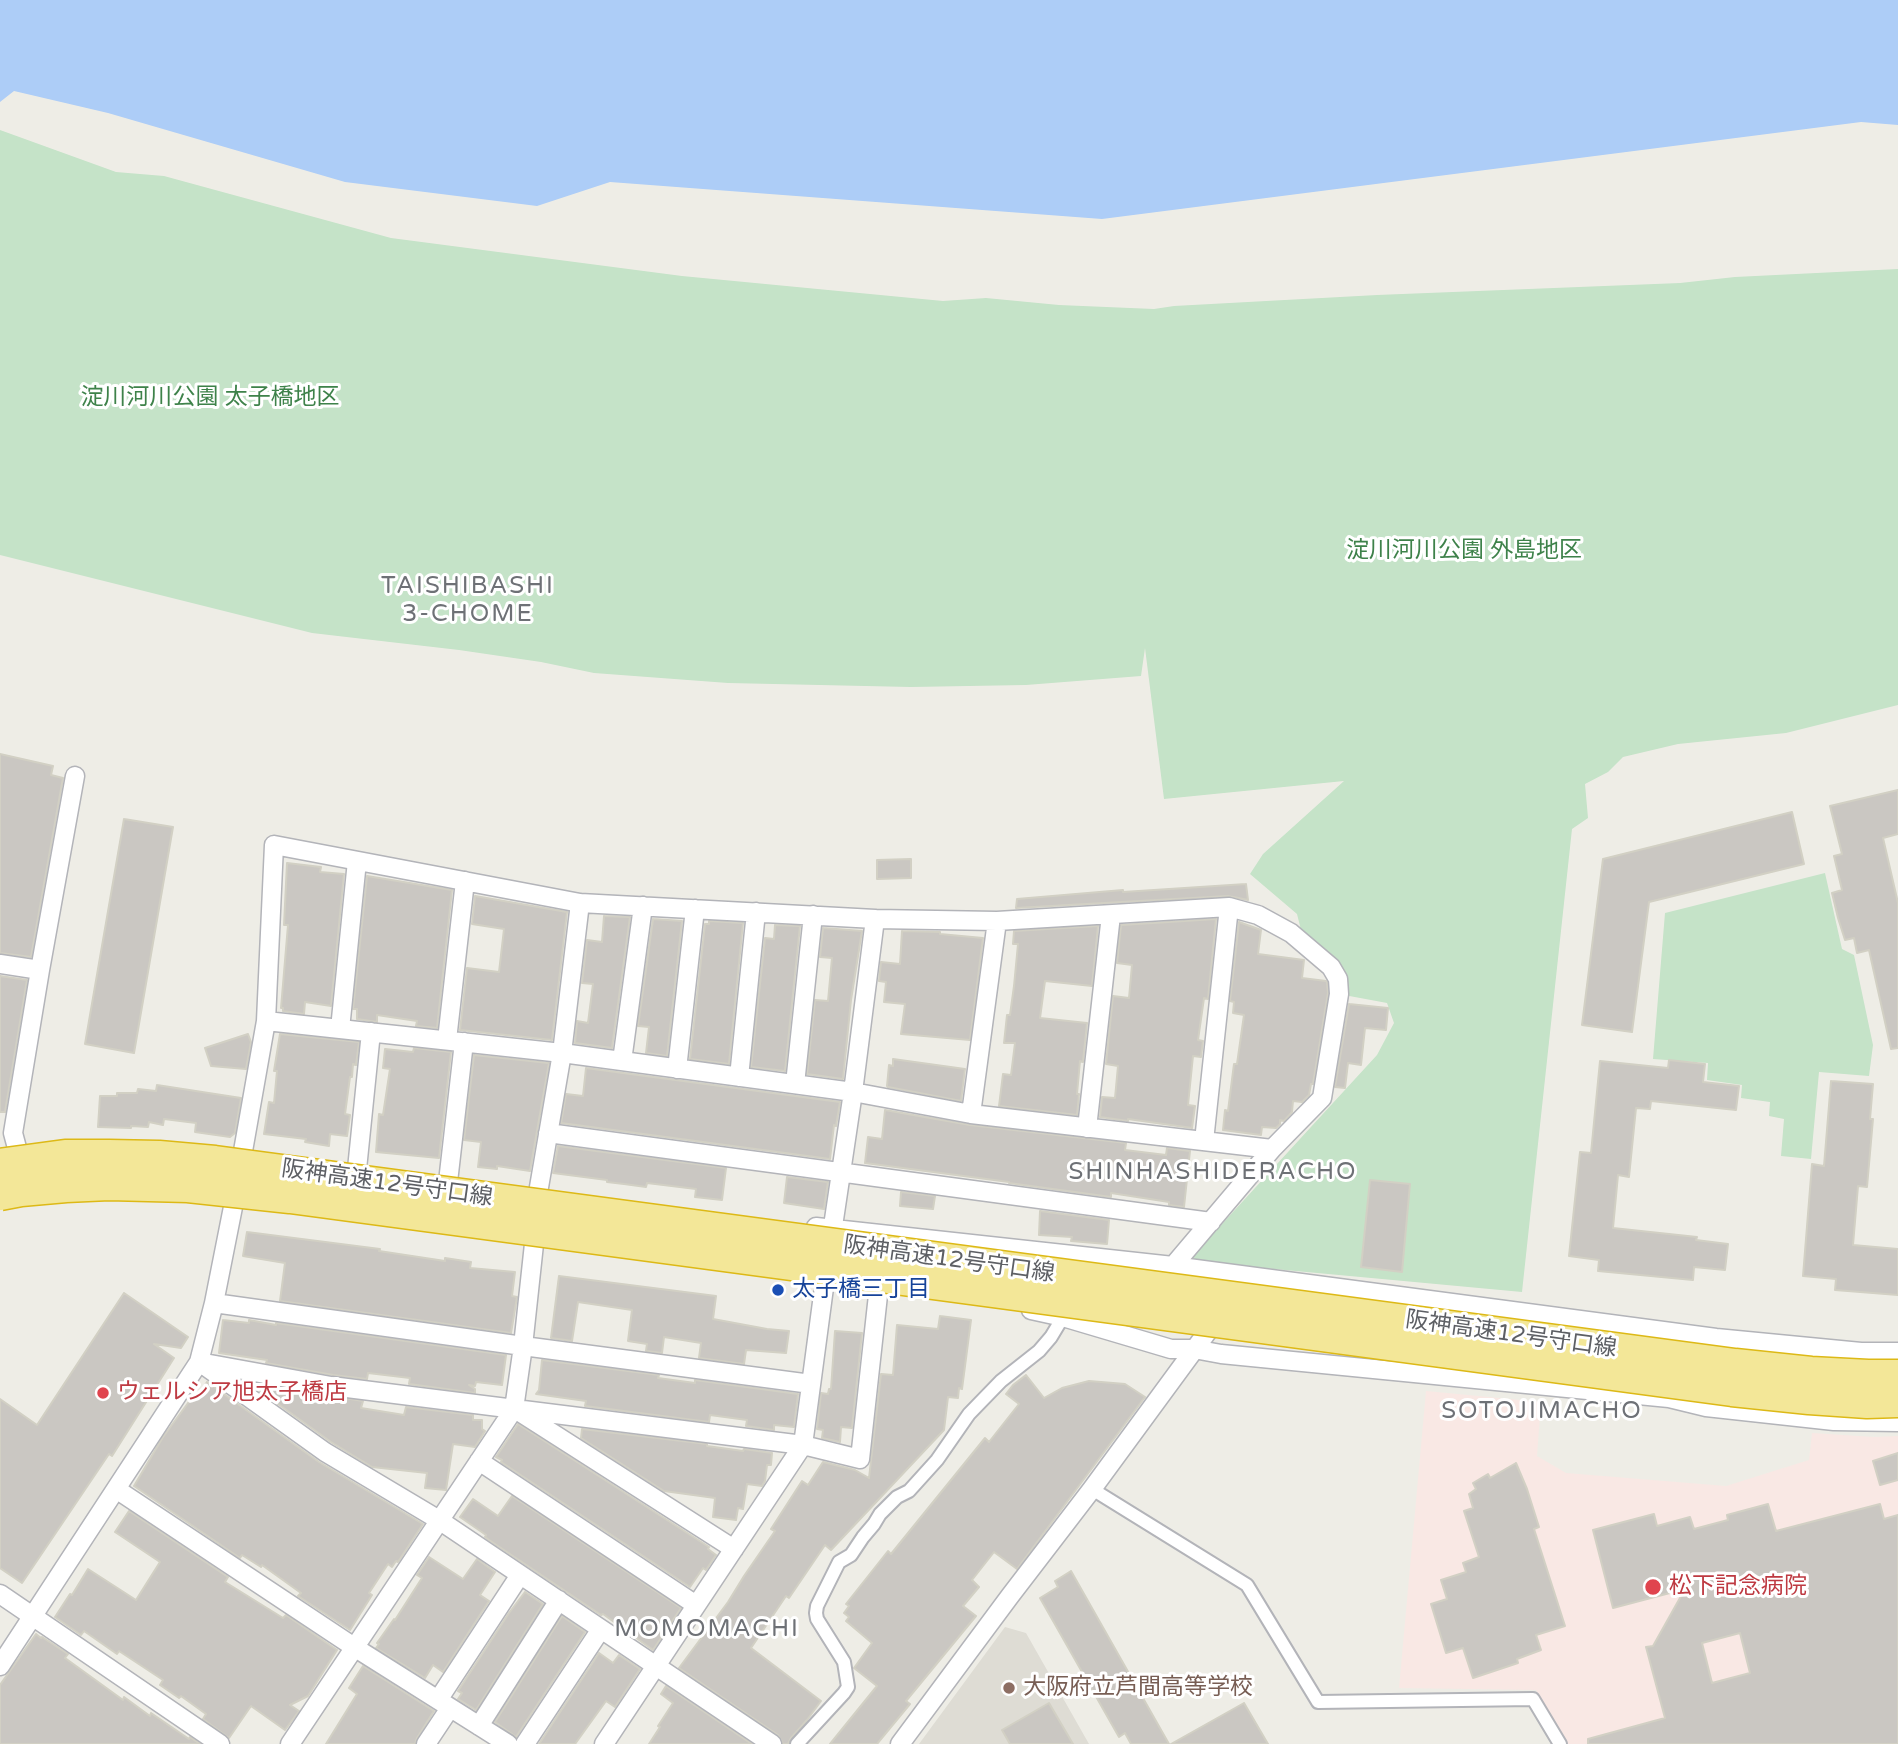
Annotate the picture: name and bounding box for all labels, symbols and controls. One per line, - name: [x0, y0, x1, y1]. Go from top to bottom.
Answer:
- park label: 淀川河川公園 太子橋地区: [81, 384, 339, 412]
- park label: 淀川河川公園 外島地区: [1346, 537, 1582, 565]
- district label: TAISHIBASHI 3-CHOME: [382, 573, 554, 629]
- street label: 阪神高速12号守口線: [280, 1156, 494, 1212]
- district label: SHINHASHIDERACHO: [1070, 1159, 1356, 1187]
- street label: 阪神高速12号守口線: [842, 1232, 1056, 1288]
- place label: 太子橋三丁目: [792, 1276, 930, 1304]
- marker: 太子橋三丁目: [770, 1282, 786, 1298]
- street label: 阪神高速12号守口線: [1404, 1307, 1618, 1363]
- place label: ウェルシア旭太子橋店: [117, 1379, 347, 1407]
- marker: ウェルシア旭太子橋店: [95, 1385, 111, 1401]
- district label: SOTOJIMACHO: [1443, 1398, 1641, 1426]
- place label: 松下記念病院: [1669, 1573, 1807, 1601]
- marker: 松下記念病院: [1643, 1577, 1663, 1597]
- district label: MOMOMACHI: [615, 1616, 799, 1644]
- place label: 大阪府立芦間高等学校: [1023, 1674, 1253, 1702]
- marker: 大阪府立芦間高等学校: [1001, 1680, 1017, 1696]

